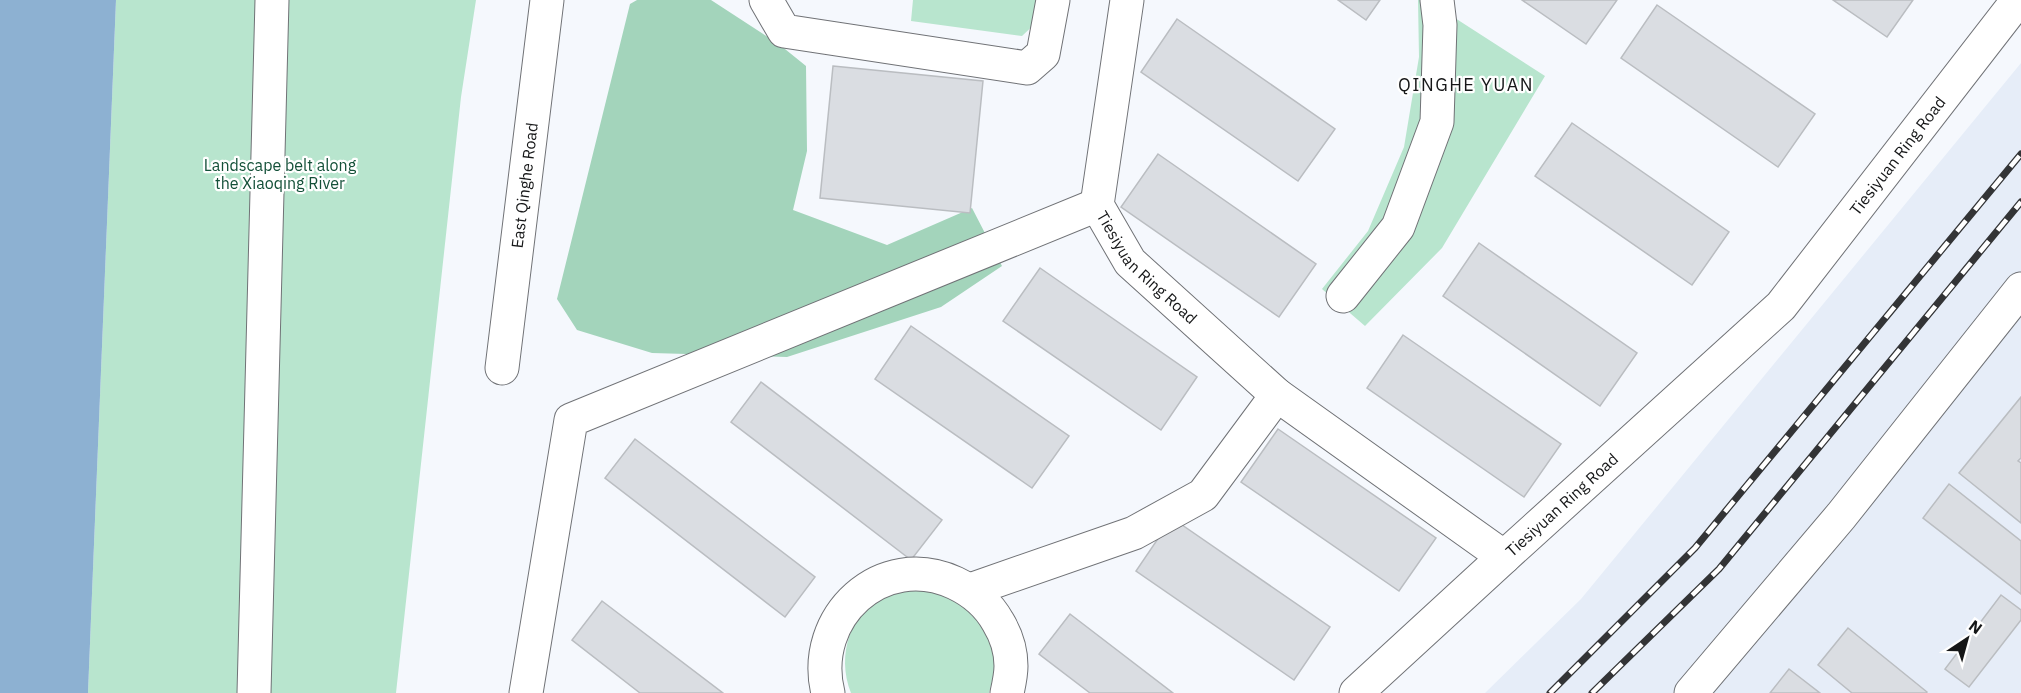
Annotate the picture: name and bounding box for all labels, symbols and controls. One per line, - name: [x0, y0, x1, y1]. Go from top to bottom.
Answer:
- district label: QINGHE YUAN: [1398, 73, 1534, 96]
- street label: Tiesiyuan Ring Road: [1845, 92, 1950, 219]
- street label: East Qinghe Road: [507, 121, 542, 249]
- park label: Landscape belt along the Xiaoqing River: [204, 155, 357, 193]
- street label: Tiesiyuan Ring Road: [1093, 207, 1201, 328]
- street label: Tiesiyuan Ring Road: [1501, 449, 1622, 561]
- north arrow: [1937, 609, 1997, 669]
- text: N: [1965, 615, 1986, 638]

